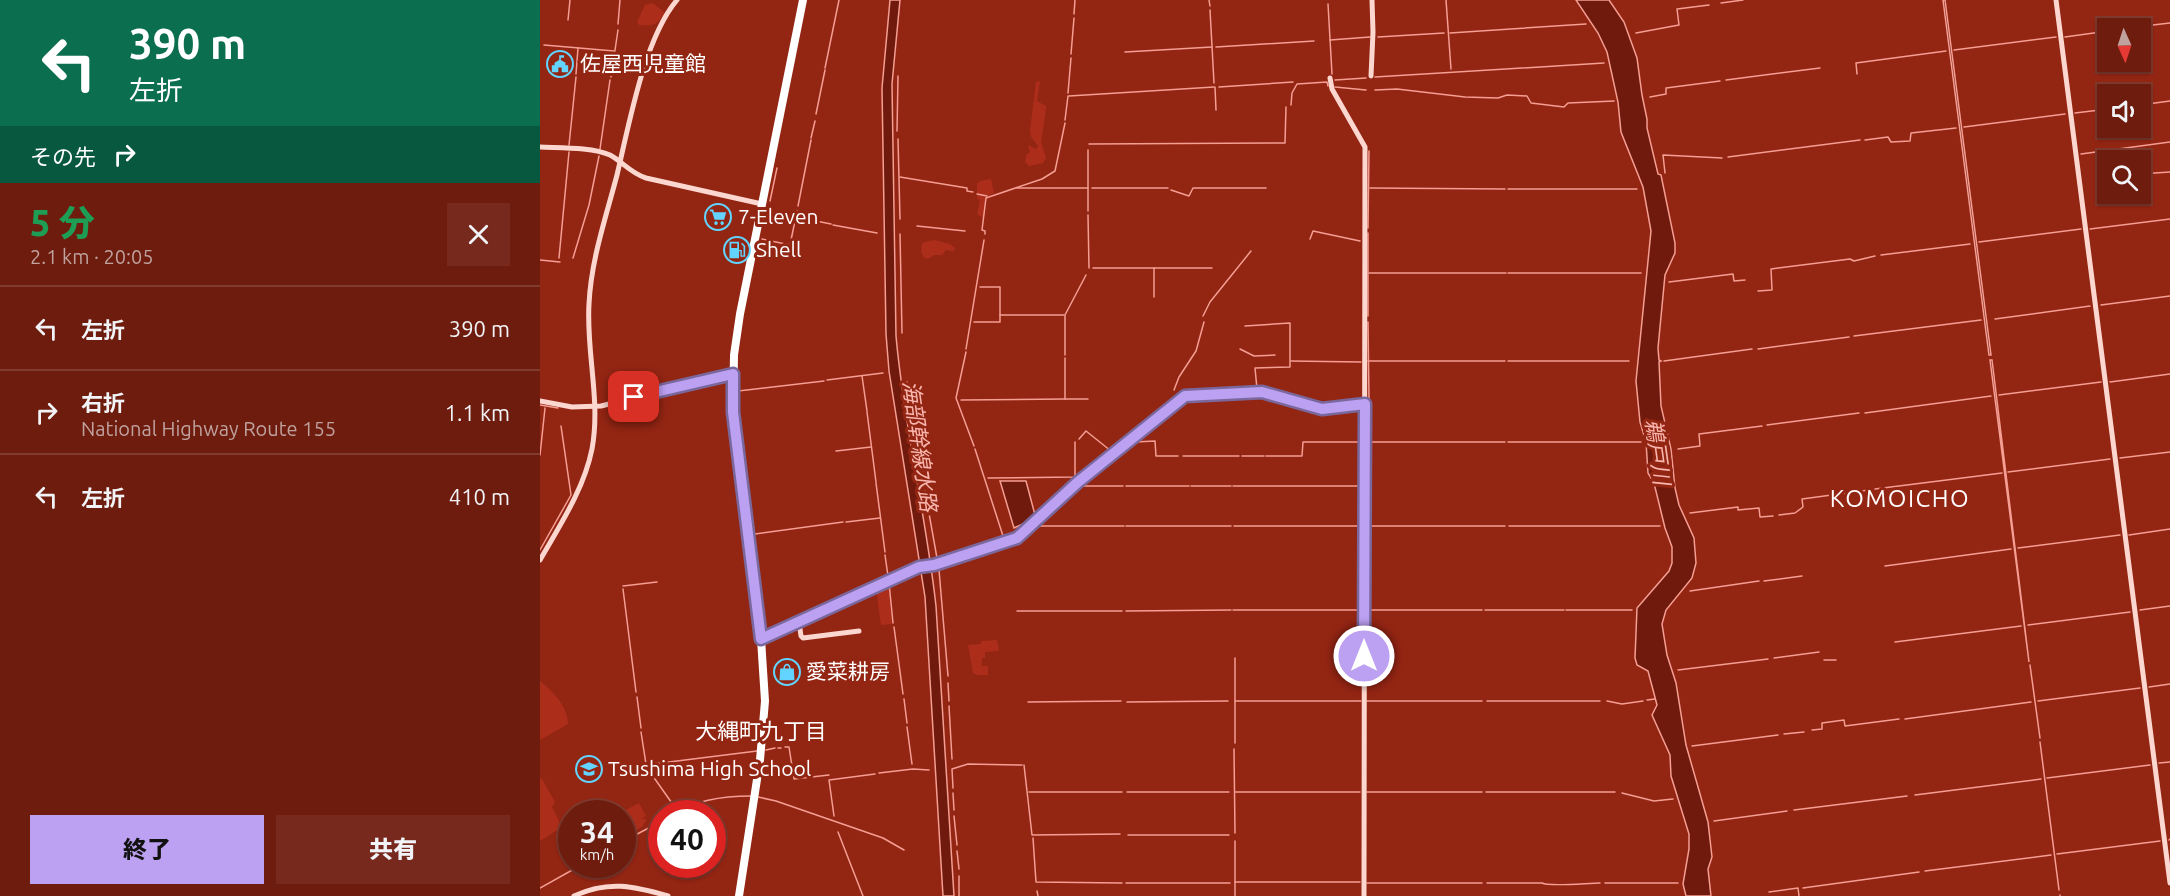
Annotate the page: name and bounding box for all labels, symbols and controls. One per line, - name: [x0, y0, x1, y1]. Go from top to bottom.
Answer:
- north arrow: [2097, 18, 2151, 72]
- map controls: [2097, 18, 2151, 204]
- text: 390 m: [129, 20, 246, 67]
- icon: left: [30, 24, 108, 102]
- public building icon: 佐屋西児童館: [545, 49, 575, 79]
- place label: 佐屋西児童館: [580, 51, 706, 75]
- text: 左折: [129, 75, 183, 105]
- button: sound: [2097, 84, 2151, 138]
- icon: right: [108, 138, 141, 171]
- text: その先: [30, 144, 96, 169]
- button: search: [2097, 150, 2151, 204]
- text: 5 分: [30, 202, 95, 243]
- supermarket icon: 7-Eleven: [703, 202, 733, 232]
- button: close: [447, 203, 510, 266]
- place label: 7-Eleven: [738, 204, 819, 228]
- fuel station icon: Shell: [722, 235, 752, 265]
- place label: Shell: [756, 237, 802, 261]
- text: 2.1 km · 20:05: [30, 245, 154, 268]
- icon: left: [30, 312, 63, 345]
- text: 390 m: [449, 316, 510, 341]
- text: 左折: [81, 317, 125, 342]
- pin: [608, 371, 659, 422]
- water label: 海部幹線水路: [899, 379, 942, 515]
- icon: arrive: [617, 380, 650, 413]
- text: 右折: [81, 390, 125, 415]
- icon: right: [30, 396, 63, 429]
- text: 1.1 km: [445, 400, 510, 425]
- text: National Highway Route 155: [81, 417, 336, 440]
- water label: 鵜戸川: [1642, 418, 1676, 488]
- icon: left: [30, 480, 63, 513]
- text: 410 m: [449, 484, 510, 509]
- text: 左折: [81, 485, 125, 510]
- district label: KOMOICHO: [1830, 485, 1970, 512]
- position arrow: [1332, 624, 1396, 688]
- shop icon: 愛菜耕房: [772, 657, 802, 687]
- place label: 愛菜耕房: [806, 659, 890, 683]
- district label: 大縄町九丁目: [695, 718, 827, 743]
- school or university icon: Tsushima High School: [574, 754, 604, 784]
- place label: Tsushima High School: [608, 756, 811, 780]
- speed limit sign: 40: [648, 800, 726, 878]
- button: 終了: [30, 815, 264, 884]
- button: 共有: [276, 815, 510, 884]
- text: 34: [580, 815, 614, 849]
- text: km/h: [580, 846, 614, 863]

